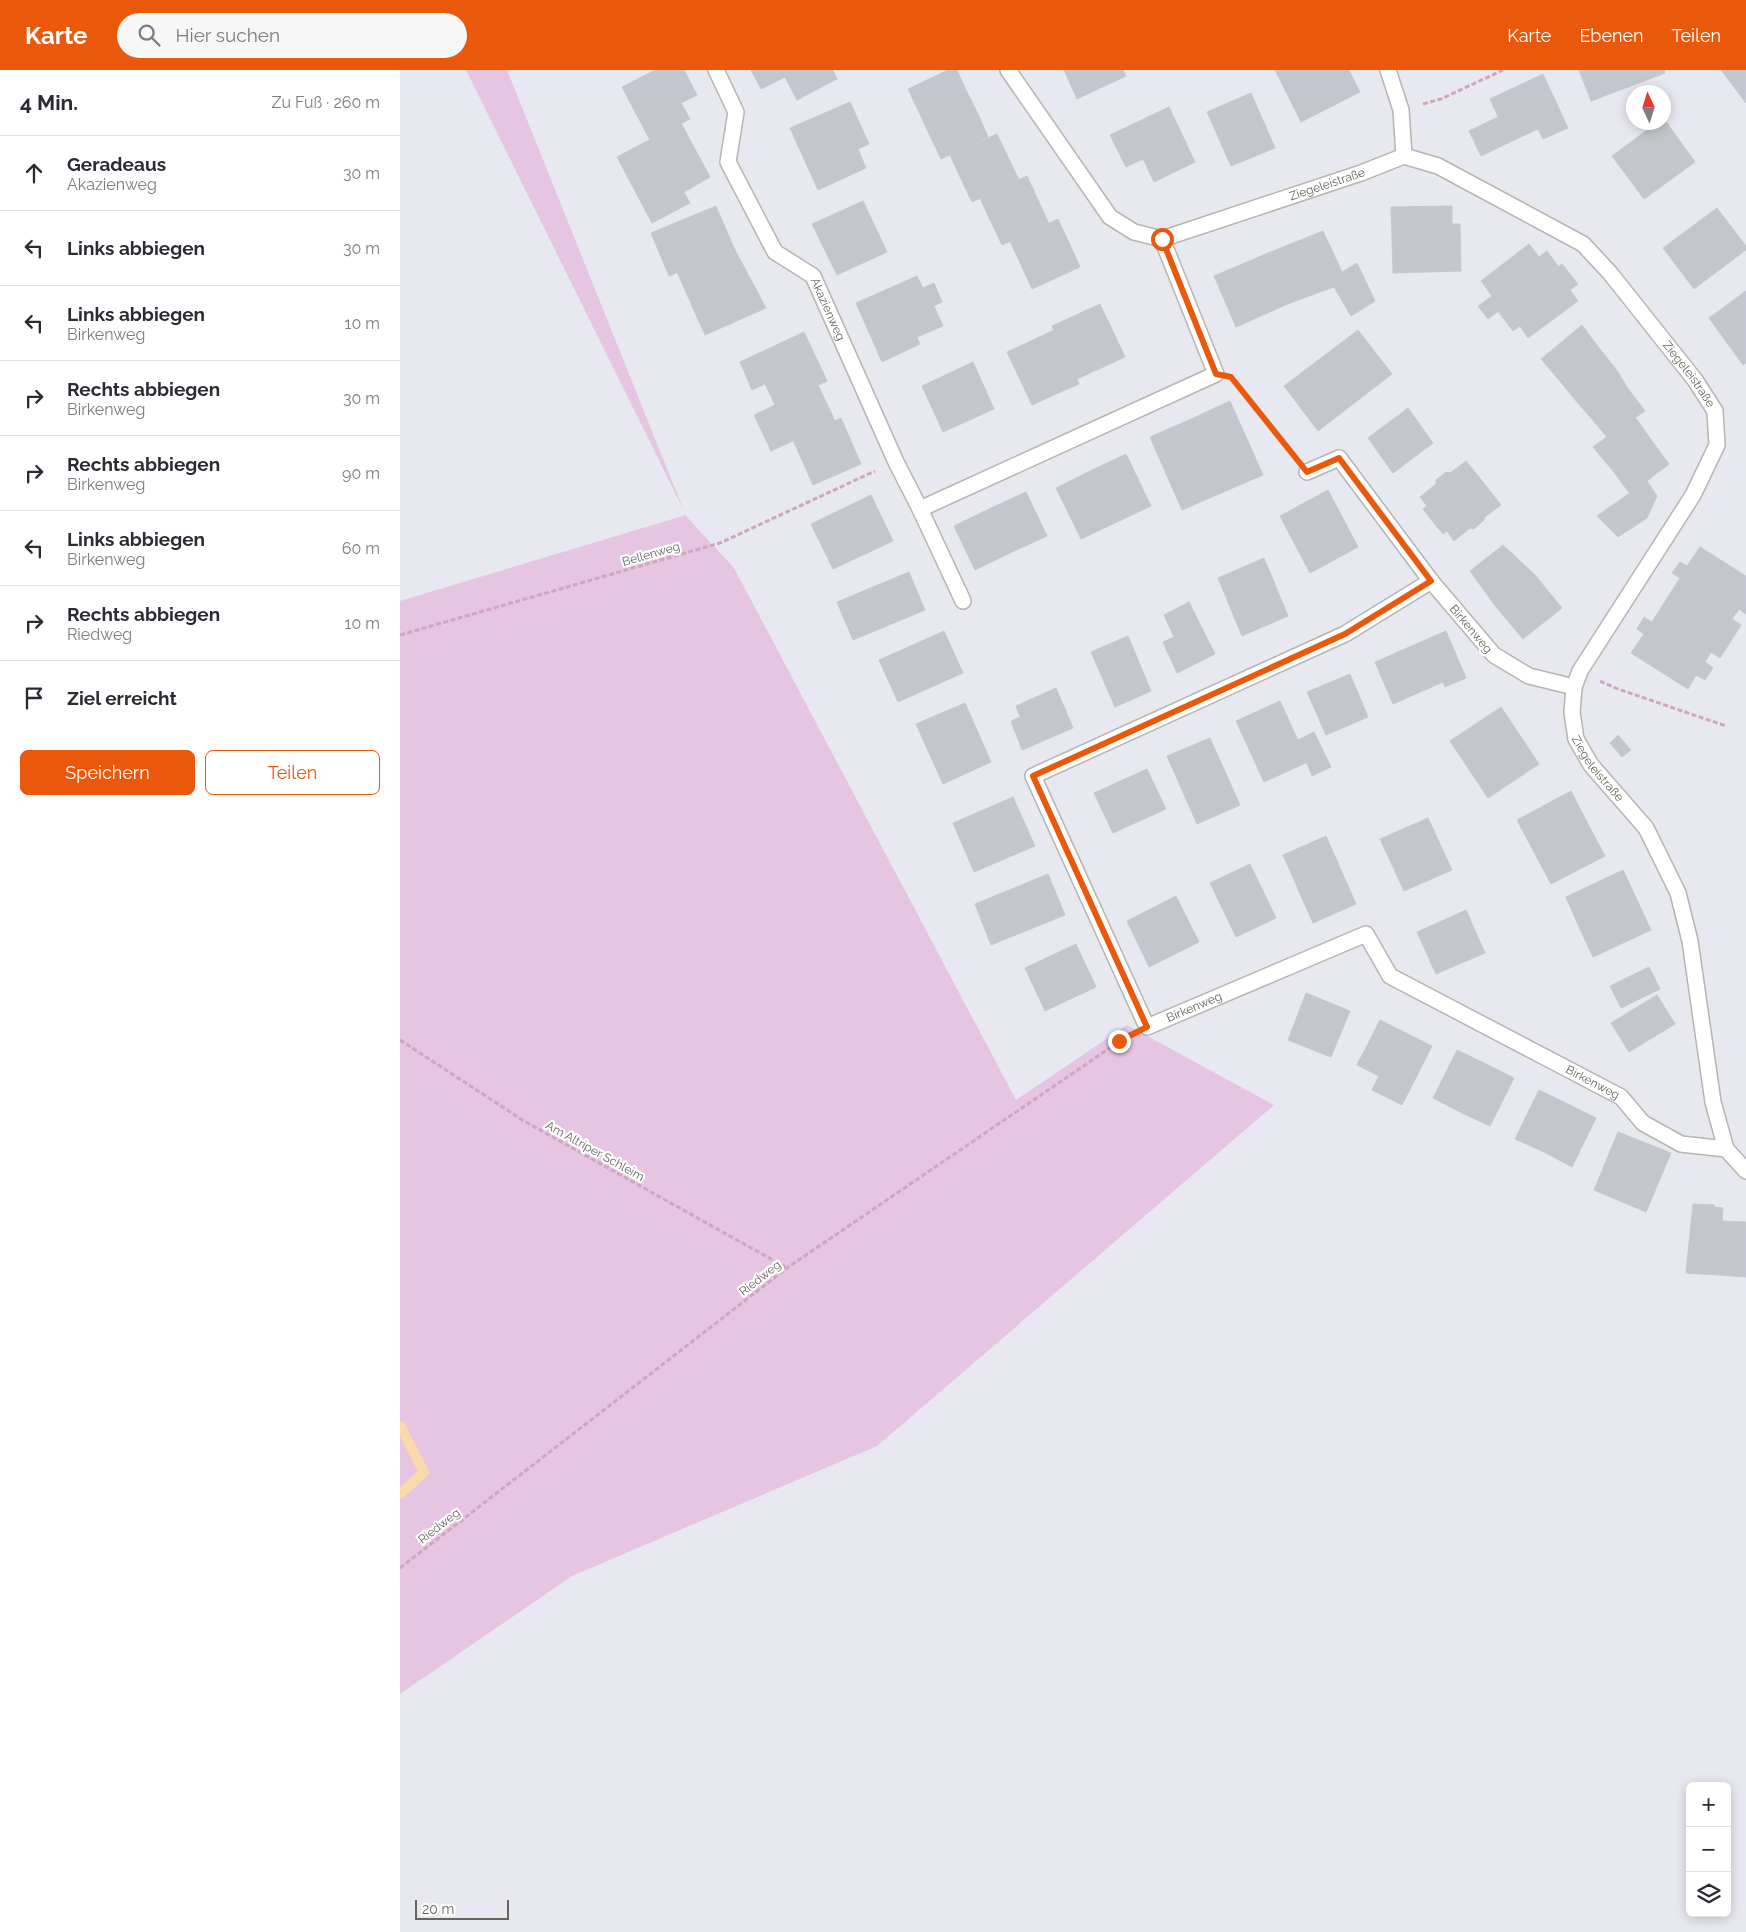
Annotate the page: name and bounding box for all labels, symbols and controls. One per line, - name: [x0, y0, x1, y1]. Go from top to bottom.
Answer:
- search box: [117, 13, 467, 58]
- text: Karte: [25, 21, 87, 50]
- icon: search: [135, 21, 163, 49]
- text: Hier suchen: [175, 24, 280, 46]
- text: Karte: [1507, 25, 1551, 46]
- text: Ebenen: [1579, 25, 1644, 46]
- text: Teilen: [1672, 25, 1721, 46]
- north arrow: [1626, 85, 1671, 130]
- text: 4 Min.: [20, 90, 78, 115]
- text: Zu Fuß · 260 m: [272, 93, 380, 112]
- text: Geradeaus: [67, 153, 166, 175]
- icon: ahead: [20, 159, 48, 187]
- text: 30 m: [343, 164, 380, 183]
- street label: Ziegeleistraße: [1287, 165, 1367, 203]
- text: Akazienweg: [67, 175, 157, 194]
- route start: [1151, 228, 1174, 251]
- icon: left: [20, 234, 48, 262]
- text: Links abbiegen: [67, 237, 205, 259]
- text: 30 m: [343, 239, 380, 258]
- street label: Akazienweg: [808, 276, 848, 343]
- text: Links abbiegen: [67, 303, 205, 325]
- icon: left: [20, 309, 48, 337]
- text: 10 m: [345, 314, 380, 333]
- text: Birkenweg: [67, 325, 145, 344]
- street label: Ziegeleistraße: [1660, 338, 1718, 410]
- text: Rechts abbiegen: [67, 378, 220, 400]
- icon: right: [20, 384, 48, 412]
- text: 30 m: [343, 389, 380, 408]
- text: Birkenweg: [67, 400, 145, 419]
- text: Rechts abbiegen: [67, 453, 220, 475]
- icon: right: [20, 459, 48, 487]
- text: 90 m: [342, 464, 380, 483]
- text: Birkenweg: [67, 475, 145, 494]
- text: Links abbiegen: [67, 528, 205, 550]
- icon: left: [20, 534, 48, 562]
- text: 60 m: [342, 539, 380, 558]
- street label: Bellenweg: [620, 539, 682, 569]
- text: Birkenweg: [67, 550, 145, 569]
- street label: Birkenweg: [1447, 602, 1495, 656]
- text: Rechts abbiegen: [67, 603, 220, 625]
- icon: right: [20, 609, 48, 637]
- text: 10 m: [345, 614, 380, 633]
- text: Riedweg: [67, 625, 132, 644]
- icon: arrive: [20, 684, 48, 712]
- text: Ziel erreicht: [67, 687, 177, 709]
- street label: Ziegeleistraße: [1569, 733, 1627, 804]
- button: Speichern: [20, 750, 195, 795]
- button: Teilen: [205, 750, 380, 795]
- street label: Birkenweg: [1164, 989, 1224, 1025]
- route end: [1108, 1030, 1131, 1053]
- street label: Birkenweg: [1563, 1062, 1622, 1102]
- street label: Am Altriper Schleim: [543, 1118, 647, 1184]
- street label: Riedweg: [736, 1257, 784, 1299]
- street label: Riedweg: [415, 1505, 463, 1547]
- map controls: [1686, 1782, 1731, 1917]
- button: +: [1686, 1782, 1731, 1827]
- button: −: [1686, 1827, 1731, 1872]
- button: layers: [1686, 1872, 1731, 1917]
- scale bar: [415, 1897, 509, 1920]
- text: 20 m: [422, 1901, 454, 1917]

